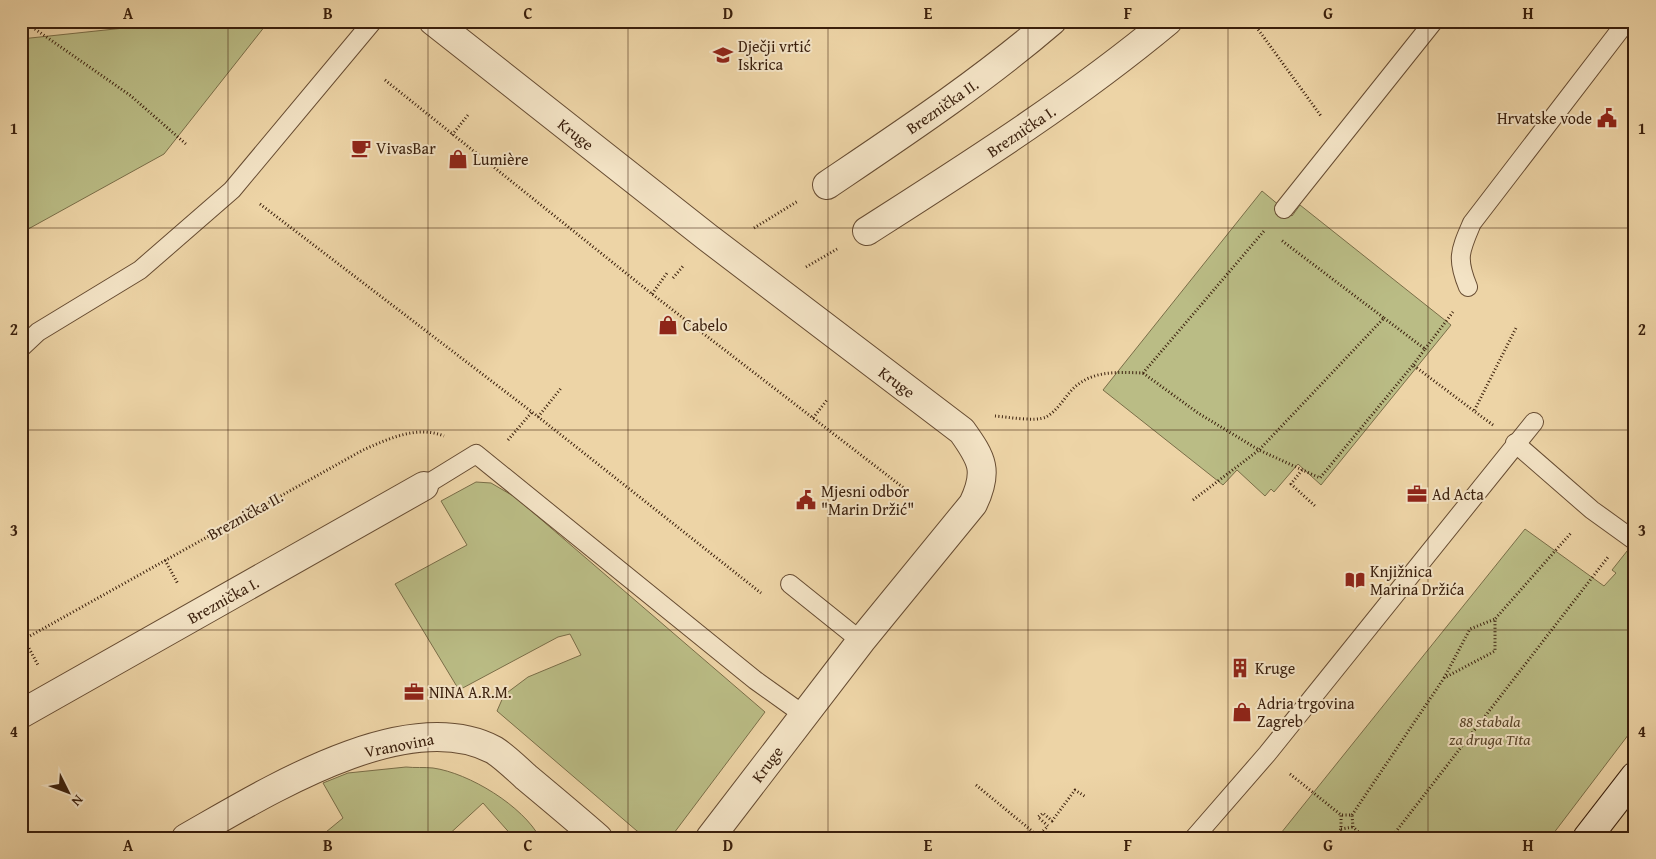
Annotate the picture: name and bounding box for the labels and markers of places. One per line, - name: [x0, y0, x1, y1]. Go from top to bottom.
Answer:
- place label: Dječji vrtić Iskrica: [738, 34, 811, 76]
- school or university icon: Dječji vrtić Iskrica: [712, 44, 734, 66]
- place label: Hrvatske vode: [1497, 106, 1592, 130]
- public building icon: Hrvatske vode: [1596, 107, 1618, 129]
- place label: VivasBar: [376, 136, 436, 160]
- cafe icon: VivasBar: [350, 137, 372, 159]
- place label: Lumière: [473, 147, 528, 171]
- shop icon: Lumière: [447, 148, 469, 170]
- place label: Cabelo: [683, 313, 728, 337]
- shop icon: Cabelo: [657, 314, 679, 336]
- place label: Mjesni odbor "Marin Držić": [821, 479, 914, 521]
- place label: Ad Acta: [1432, 482, 1484, 506]
- office icon: Ad Acta: [1406, 483, 1428, 505]
- public building icon: Mjesni odbor "Marin Držić": [795, 489, 817, 511]
- place label: Knjižnica Marina Držića: [1370, 559, 1465, 601]
- library icon: Knjižnica Marina Držića: [1344, 569, 1366, 591]
- place label: Kruge: [1255, 656, 1295, 680]
- building icon: Kruge: [1229, 657, 1251, 679]
- place label: NINA A.R.M.: [429, 680, 512, 704]
- office icon: NINA A.R.M.: [403, 681, 425, 703]
- place label: Adria trgovina Zagreb: [1257, 691, 1355, 733]
- shop icon: Adria trgovina Zagreb: [1231, 701, 1253, 723]

